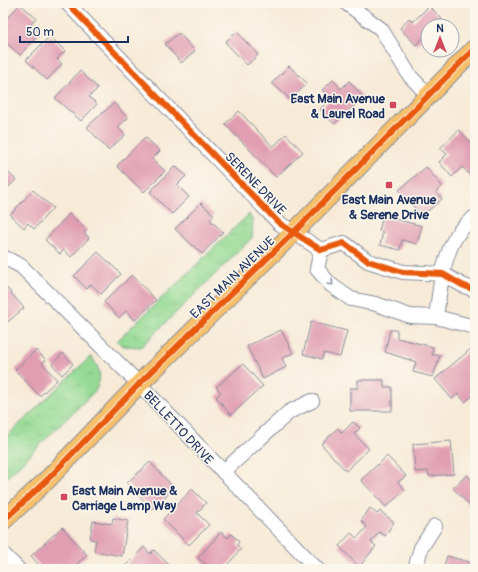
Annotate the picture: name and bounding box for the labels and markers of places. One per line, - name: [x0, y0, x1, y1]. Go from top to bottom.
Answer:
- place label: East Main Avenue & Laurel Road: [291, 91, 386, 122]
- marker: East Main Avenue & Laurel Road: [388, 100, 398, 110]
- marker: East Main Avenue & Serene Drive: [384, 180, 394, 190]
- place label: East Main Avenue & Serene Drive: [342, 192, 437, 223]
- place label: East Main Avenue & Carriage Lamp Way: [72, 483, 177, 514]
- marker: East Main Avenue & Carriage Lamp Way: [59, 492, 69, 502]

